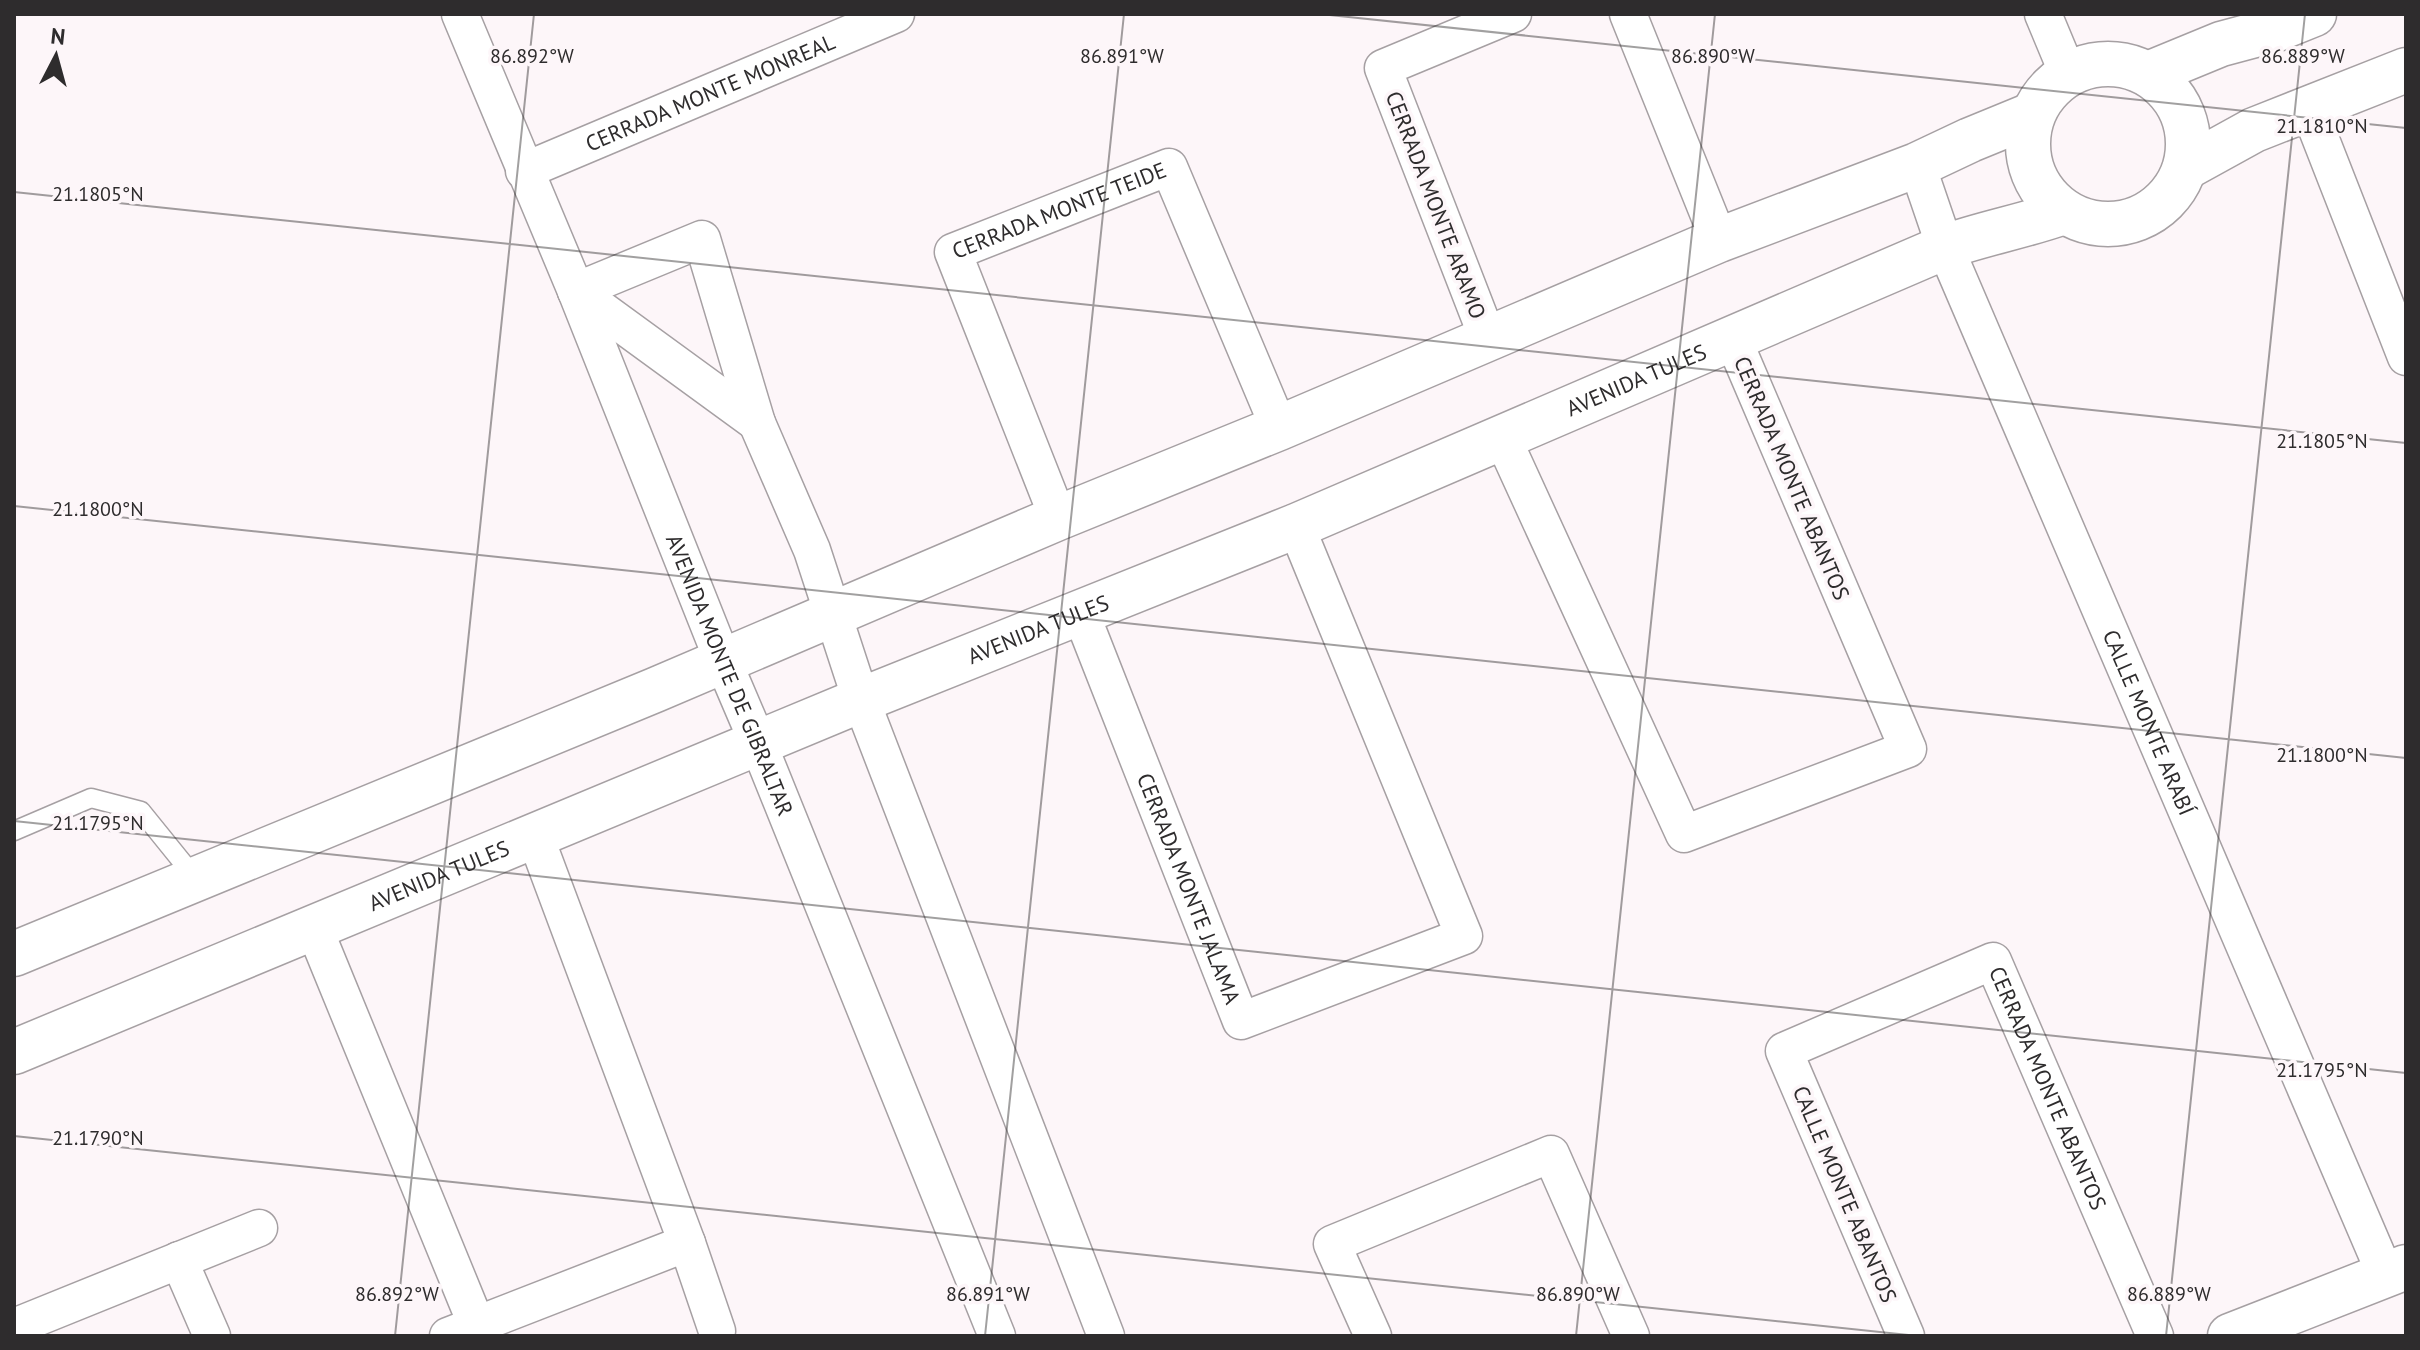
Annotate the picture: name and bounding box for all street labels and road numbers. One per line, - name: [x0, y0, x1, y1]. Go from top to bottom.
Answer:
- street label: CERRADA MONTE MONREAL: [581, 27, 839, 157]
- street label: CERRADA MONTE ARAMO: [1380, 87, 1492, 323]
- street label: CERRADA MONTE TEIDE: [948, 156, 1170, 265]
- street label: AVENIDA TULES: [1562, 337, 1711, 422]
- street label: CERRADA MONTE ABANTOS: [1728, 352, 1856, 604]
- street label: AVENIDA MONTE DE GIBRALTAR: [660, 530, 800, 820]
- street label: AVENIDA TULES: [963, 588, 1113, 670]
- street label: CALLE MONTE ARABÍ: [2097, 625, 2201, 820]
- street label: CERRADA MONTE JALAMA: [1131, 769, 1247, 1008]
- street label: AVENIDA TULES: [364, 834, 513, 917]
- street label: CERRADA MONTE ABANTOS: [1983, 962, 2113, 1214]
- street label: CALLE MONTE ABANTOS: [1787, 1081, 1903, 1307]

